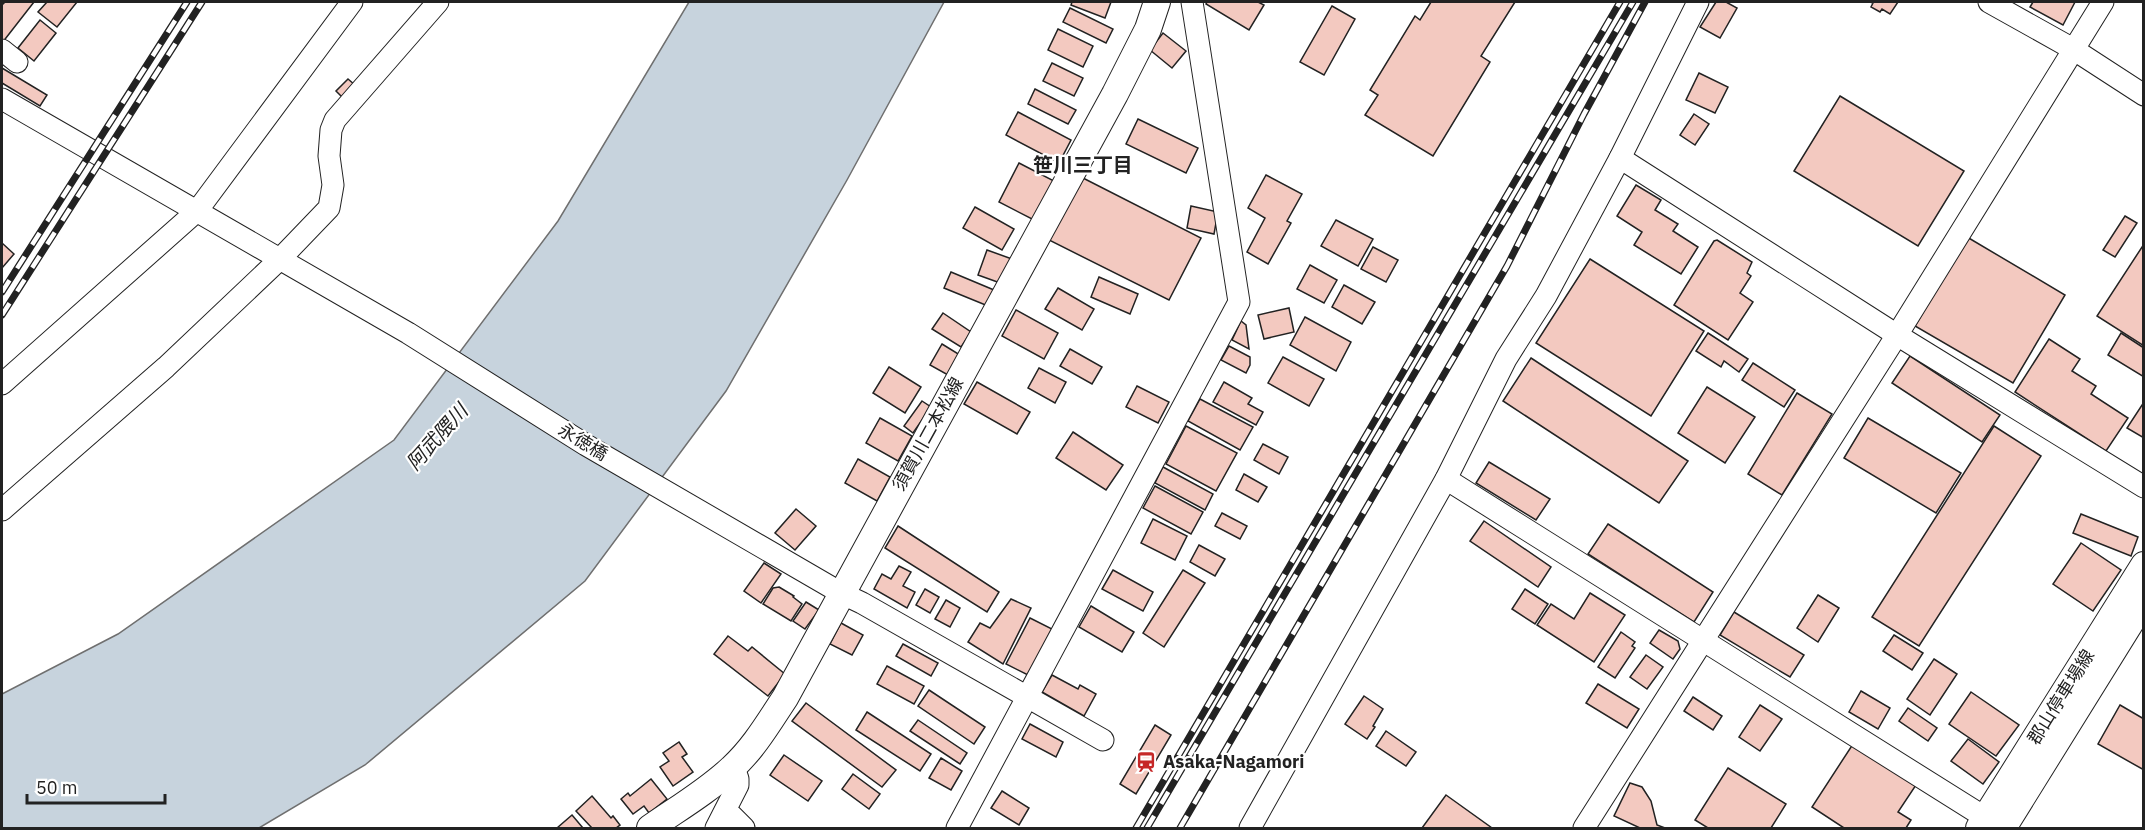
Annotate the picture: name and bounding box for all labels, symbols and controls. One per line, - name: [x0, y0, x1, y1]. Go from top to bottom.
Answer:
- district label: 笹川三丁目: [1033, 151, 1133, 178]
- street label: 須賀川二本松線: [887, 373, 968, 494]
- water label: 阿武隈川: [400, 396, 475, 475]
- street label: 永徳橋: [554, 418, 612, 465]
- street label: 郡山停車場線: [2022, 645, 2099, 749]
- station icon: Asaka-Nagamori: [1134, 750, 1158, 774]
- place label: Asaka-Nagamori: [1163, 750, 1305, 773]
- scale bar: [27, 767, 165, 805]
- text: 50 m: [36, 776, 78, 799]

